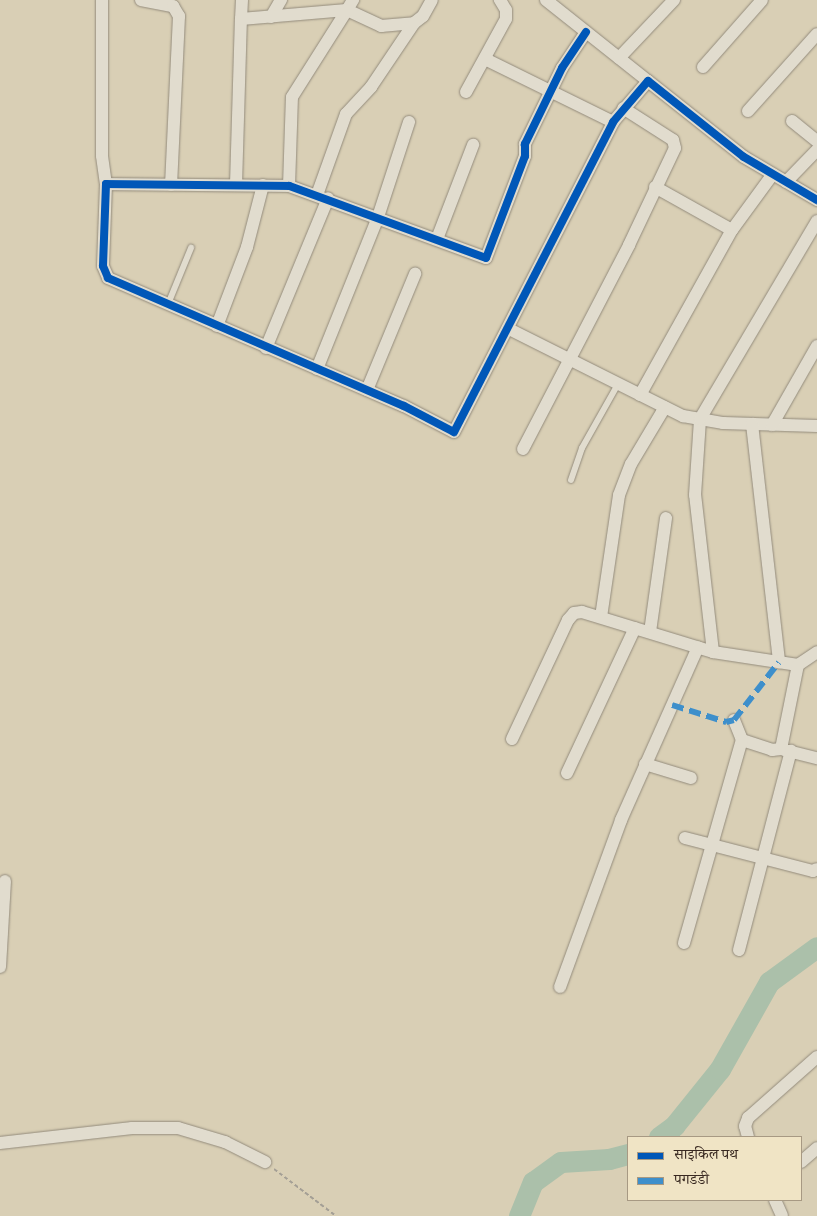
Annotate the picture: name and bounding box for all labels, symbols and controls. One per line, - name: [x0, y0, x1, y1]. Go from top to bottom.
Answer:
- legend: [627, 1136, 802, 1201]
- text: साइकिल पथ: [674, 1144, 738, 1164]
- text: पगडंडी: [674, 1169, 709, 1189]

